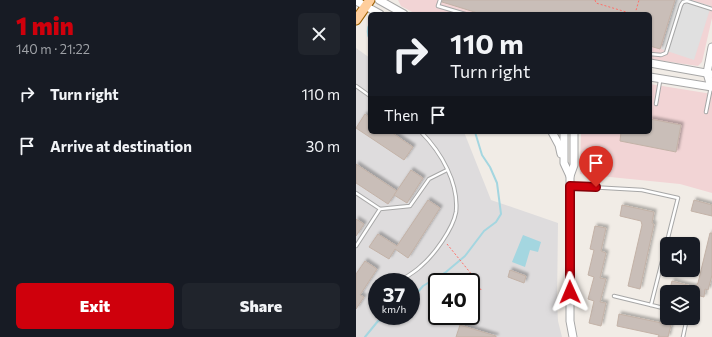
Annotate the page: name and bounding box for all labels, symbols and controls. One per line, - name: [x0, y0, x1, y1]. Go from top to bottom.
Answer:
- text: 1 min: [16, 11, 74, 40]
- button: close: [298, 13, 340, 55]
- text: 110 m: [450, 26, 524, 60]
- icon: right: [384, 28, 436, 80]
- text: 140 m · 21:22: [16, 41, 90, 57]
- text: Turn right: [450, 60, 530, 82]
- icon: right: [16, 83, 38, 105]
- text: Turn right: [50, 85, 119, 103]
- text: 110 m: [301, 85, 340, 103]
- icon: arrive: [427, 104, 449, 126]
- text: Then: [384, 106, 419, 124]
- icon: arrive: [16, 135, 38, 157]
- text: Arrive at destination: [50, 137, 192, 155]
- text: 30 m: [306, 137, 340, 155]
- pin: [579, 146, 613, 187]
- icon: arrive: [585, 152, 607, 174]
- map controls: [660, 237, 700, 325]
- button: sound: [660, 237, 700, 277]
- position arrow: [549, 271, 591, 313]
- speed limit sign: 40: [428, 273, 480, 325]
- text: 37: [383, 282, 405, 306]
- button: Exit: [16, 283, 174, 329]
- button: Share: [182, 283, 340, 329]
- button: layers: [660, 285, 700, 325]
- text: km/h: [382, 303, 406, 315]

